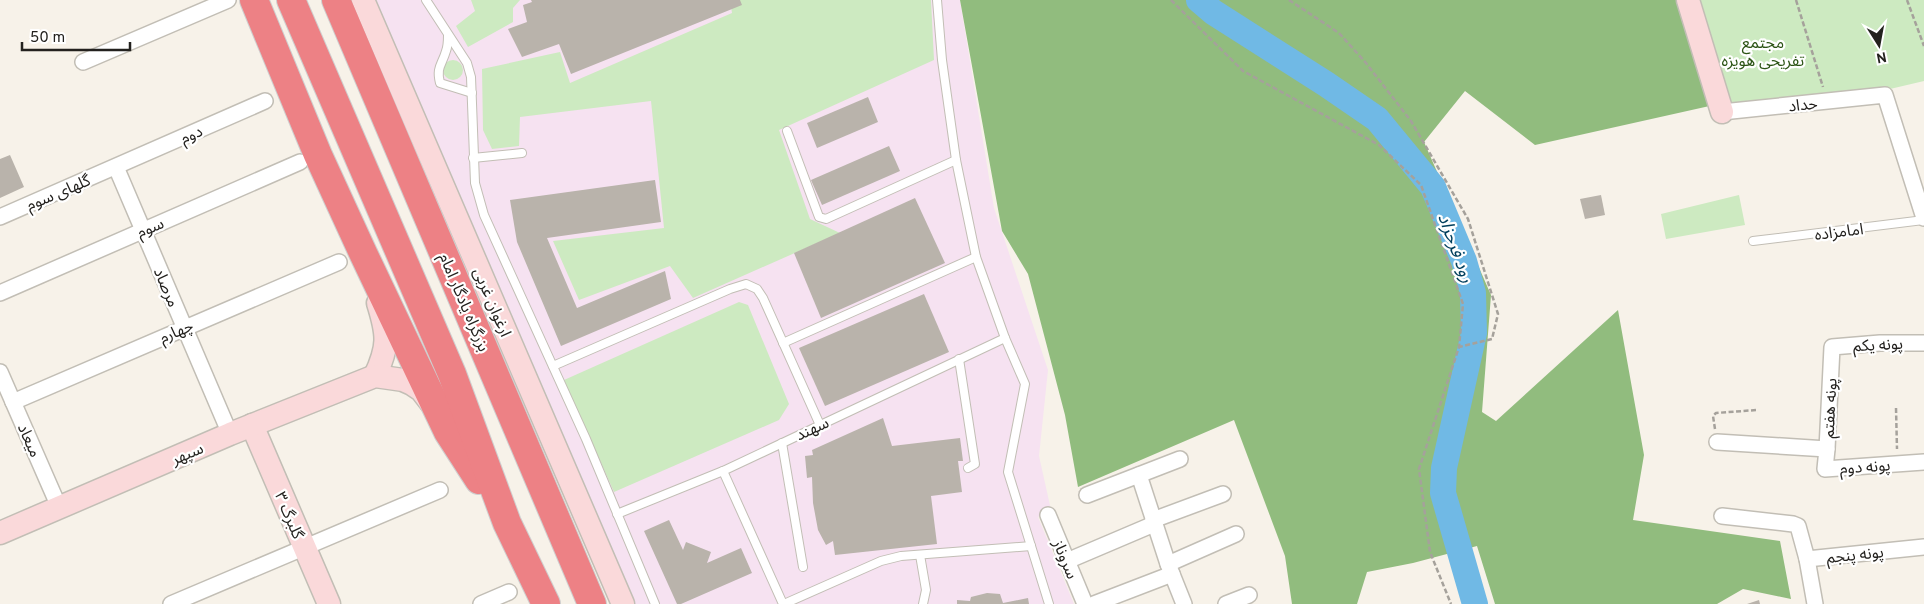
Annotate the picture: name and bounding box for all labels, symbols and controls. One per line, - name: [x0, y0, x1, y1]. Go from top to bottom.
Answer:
- scale bar: [22, 20, 130, 52]
- north arrow: [1854, 20, 1904, 70]
- text: 50 m: [30, 29, 65, 48]
- park label: مجتمع تفریحی هویزه: [1722, 34, 1805, 72]
- text: N: [1875, 47, 1888, 66]
- street label: حداد: [1788, 95, 1819, 117]
- street label: دوم: [177, 122, 207, 150]
- street label: گلهای سوم: [24, 171, 95, 217]
- water label: رود فرحزاد: [1431, 211, 1478, 287]
- street label: سوم: [134, 214, 168, 244]
- street label: امامزاده: [1814, 220, 1865, 246]
- street label: بزرگراه یادگار امام: [433, 251, 493, 355]
- street label: مرصاد: [148, 265, 182, 311]
- street label: ارغوان غربی: [468, 265, 515, 340]
- street label: چهارم: [157, 317, 197, 350]
- street label: پونه یکم: [1853, 335, 1904, 358]
- street label: پونه هفتم: [1819, 377, 1844, 439]
- street label: سهند: [793, 413, 833, 446]
- street label: میعاد: [12, 421, 44, 461]
- street label: سپهر: [168, 439, 207, 471]
- street label: پونه دوم: [1839, 456, 1891, 481]
- street label: گلبرگ ۳: [269, 489, 307, 543]
- street label: سروناز: [1047, 536, 1081, 582]
- street label: پونه پنجم: [1826, 543, 1885, 570]

